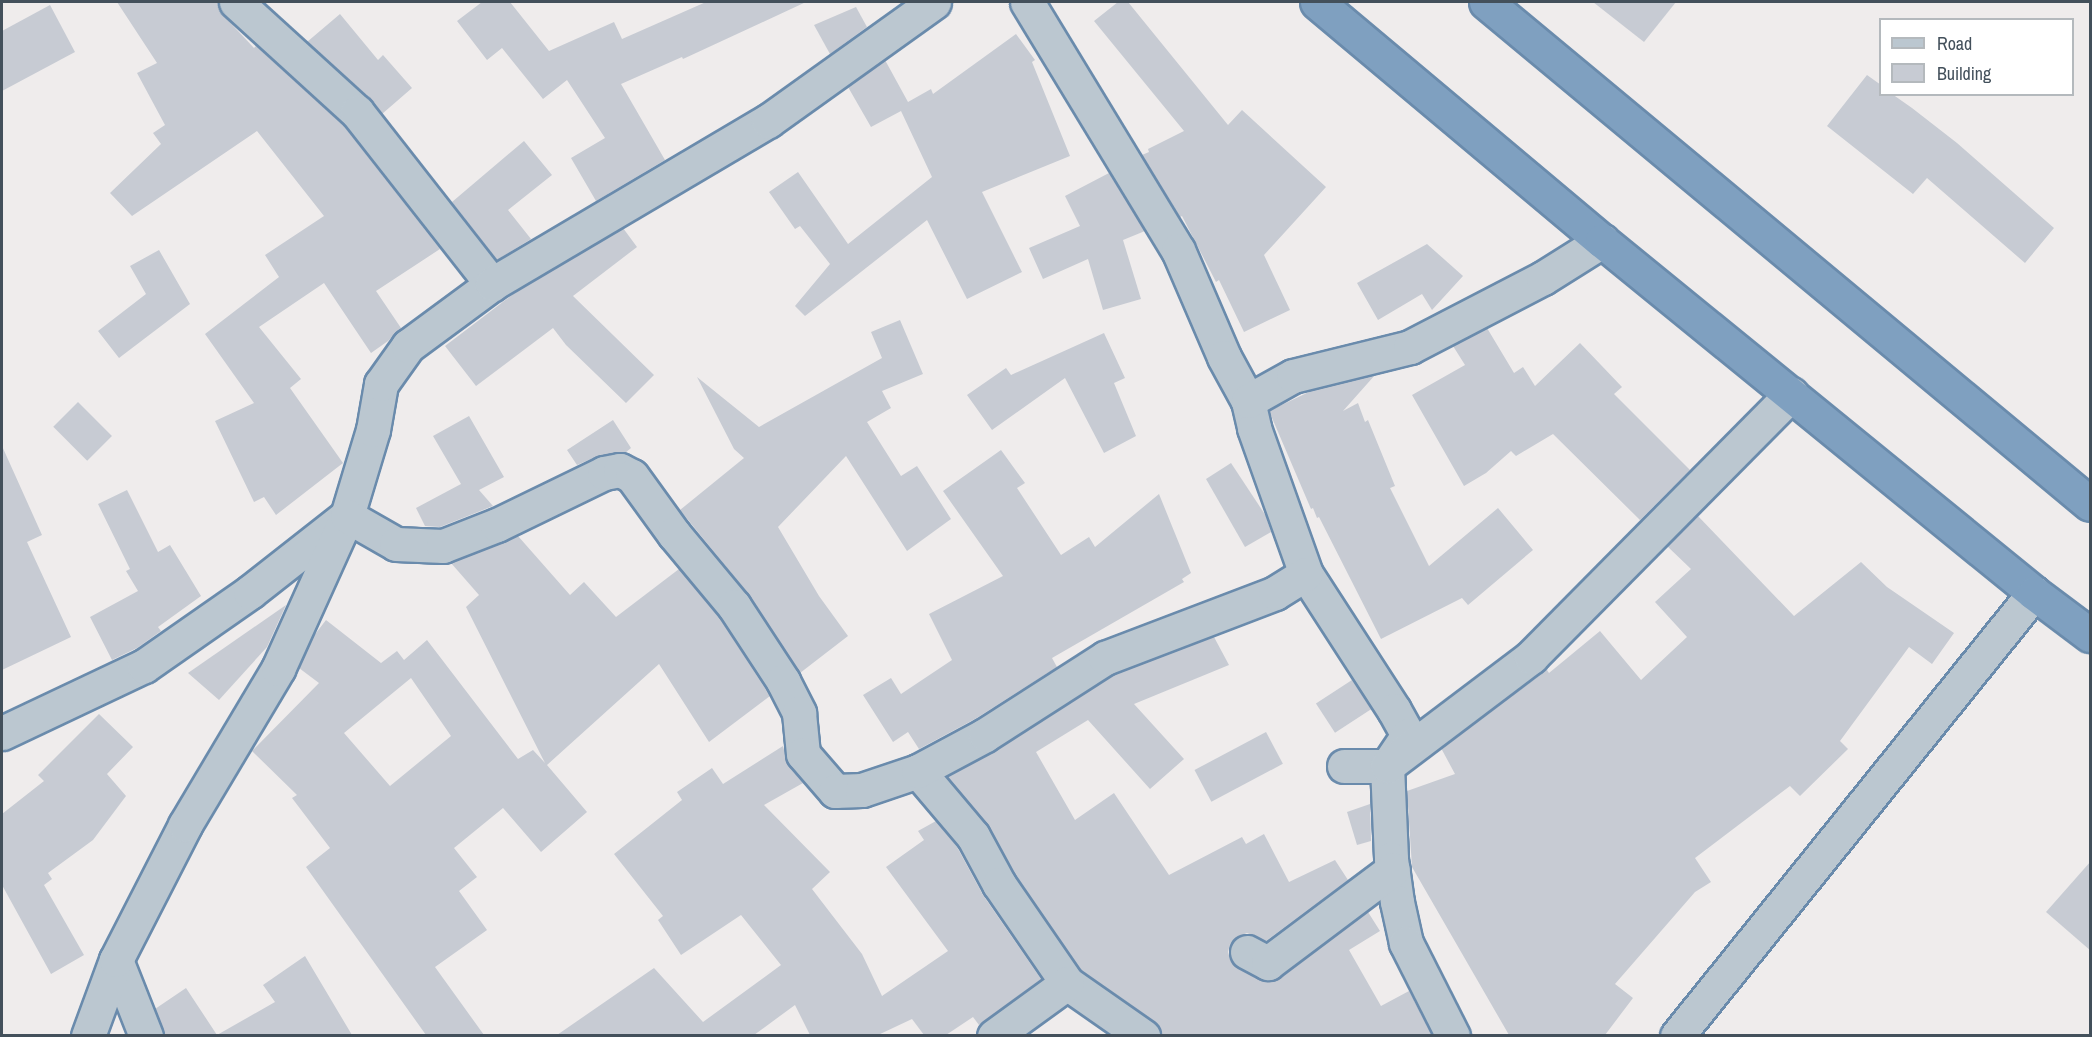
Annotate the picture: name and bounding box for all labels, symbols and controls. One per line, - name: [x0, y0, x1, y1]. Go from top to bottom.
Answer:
- legend: [1879, 18, 2074, 96]
- text: Road: [1937, 31, 1972, 56]
- text: Building: [1937, 61, 1991, 86]

